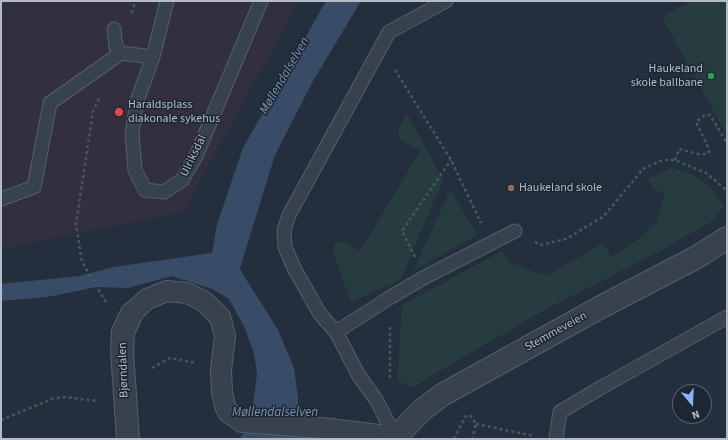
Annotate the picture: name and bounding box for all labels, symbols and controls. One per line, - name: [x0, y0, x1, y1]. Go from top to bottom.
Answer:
- water label: Møllendalselven: [257, 35, 313, 117]
- place label: Haukeland skole ballbane: [631, 62, 703, 90]
- marker: Haukeland skole ballbane: [706, 71, 716, 81]
- place label: Haraldsplass diakonale sykehus: [128, 98, 220, 126]
- marker: Haraldsplass diakonale sykehus: [113, 106, 125, 118]
- street label: Ulriksdal: [178, 133, 210, 179]
- place label: Haukeland skole: [519, 181, 602, 195]
- marker: Haukeland skole: [506, 183, 516, 193]
- street label: Stemmeveien: [522, 309, 590, 355]
- street label: Bjørndalen: [116, 342, 132, 398]
- north arrow: [672, 384, 712, 424]
- water label: Møllendalselven: [232, 405, 318, 421]
- text: N: [690, 407, 702, 423]

